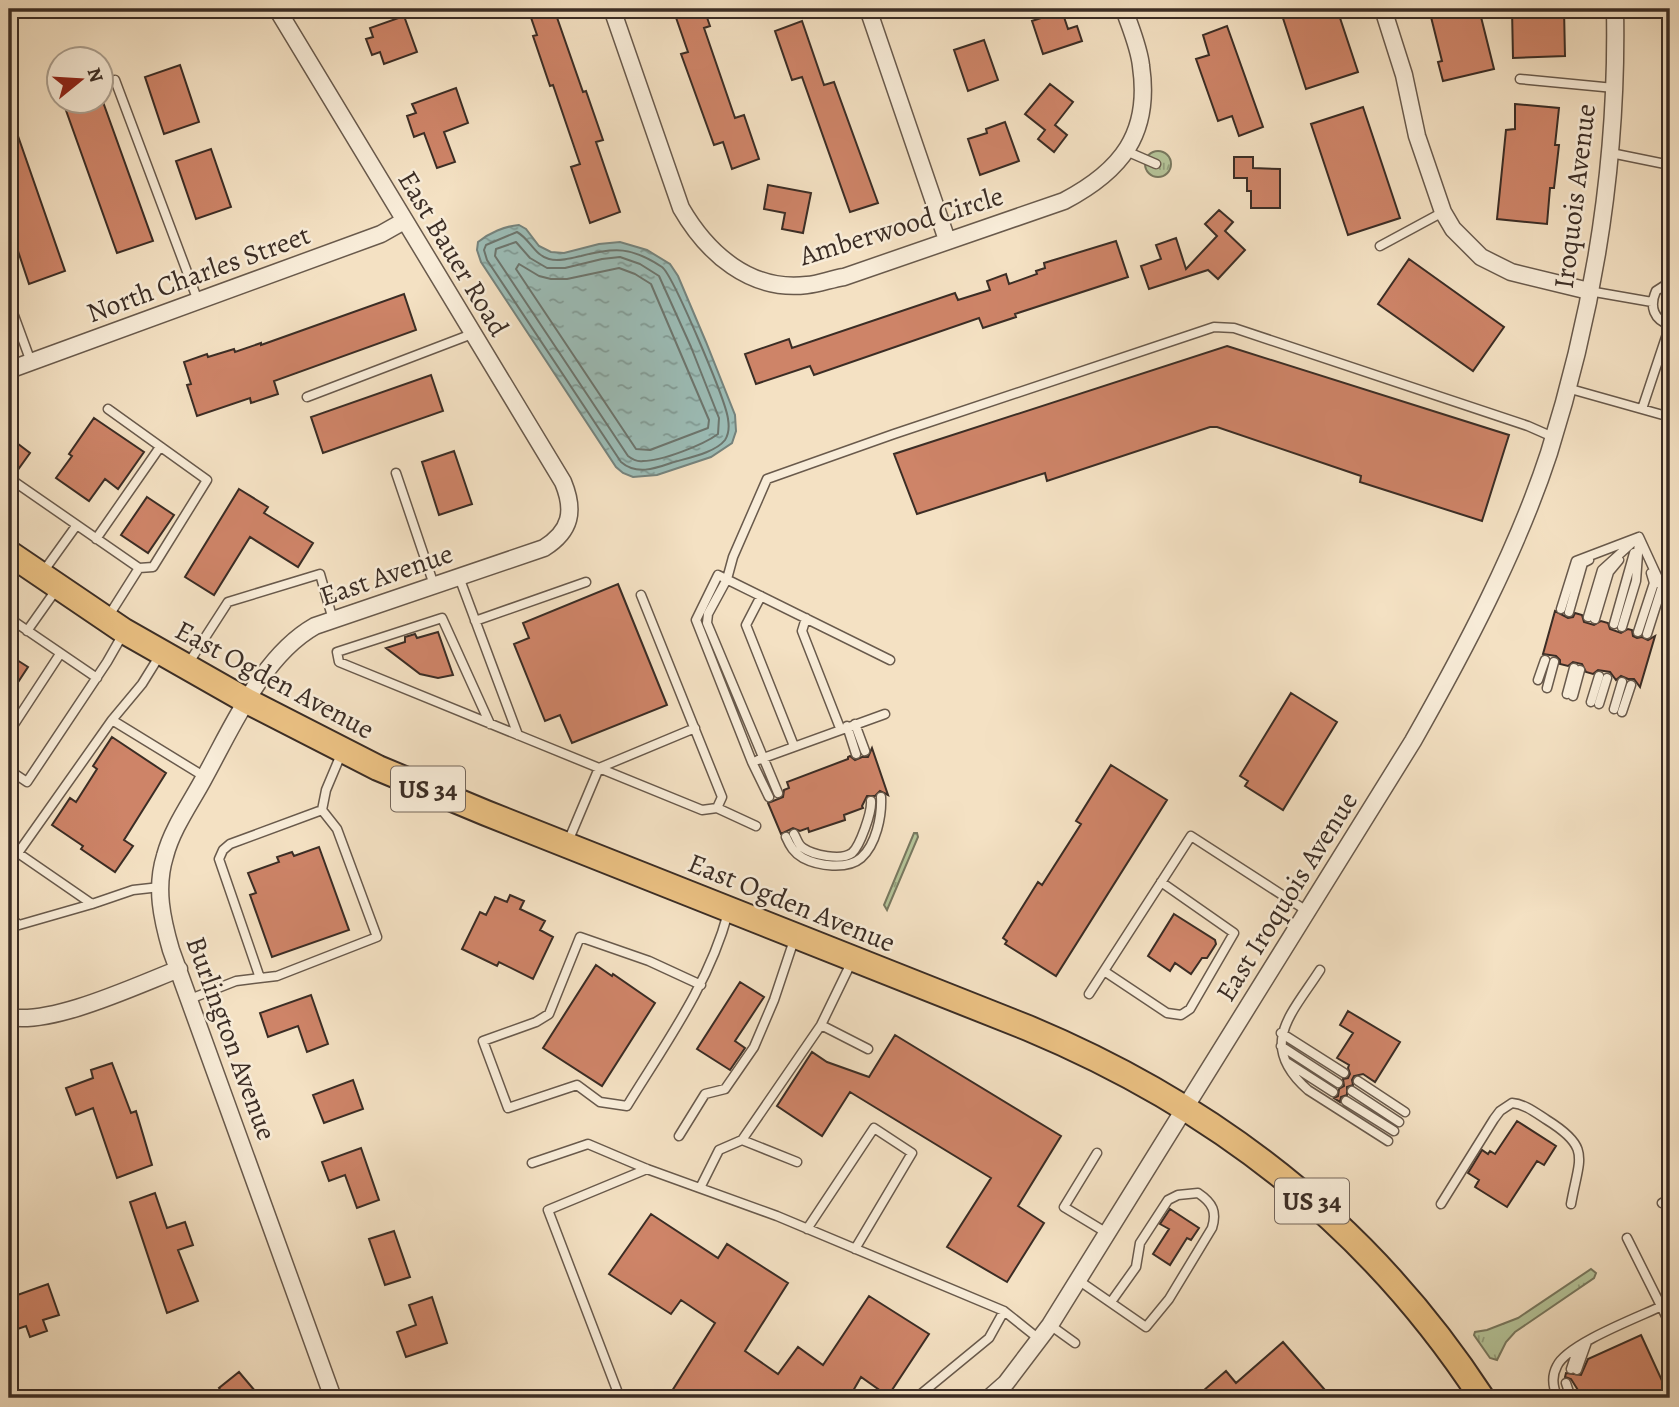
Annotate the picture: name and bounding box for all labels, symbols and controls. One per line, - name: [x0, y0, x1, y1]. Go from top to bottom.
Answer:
- north arrow: [46, 46, 116, 116]
- text: N: [81, 64, 110, 86]
- street label: Iroquois Avenue: [1545, 102, 1605, 291]
- street label: East Bauer Road: [389, 164, 518, 344]
- street label: Amberwood Circle: [794, 177, 1008, 275]
- street label: North Charles Street: [81, 216, 315, 332]
- street label: East Avenue: [315, 534, 458, 615]
- street label: East Ogden Avenue: [168, 611, 381, 748]
- road number: US 34: [391, 766, 465, 811]
- street label: East Iroquois Avenue: [1207, 784, 1367, 1009]
- street label: East Ogden Avenue: [682, 844, 901, 962]
- street label: Burlington Avenue: [177, 931, 286, 1145]
- road number: US 34: [1275, 1178, 1349, 1224]

